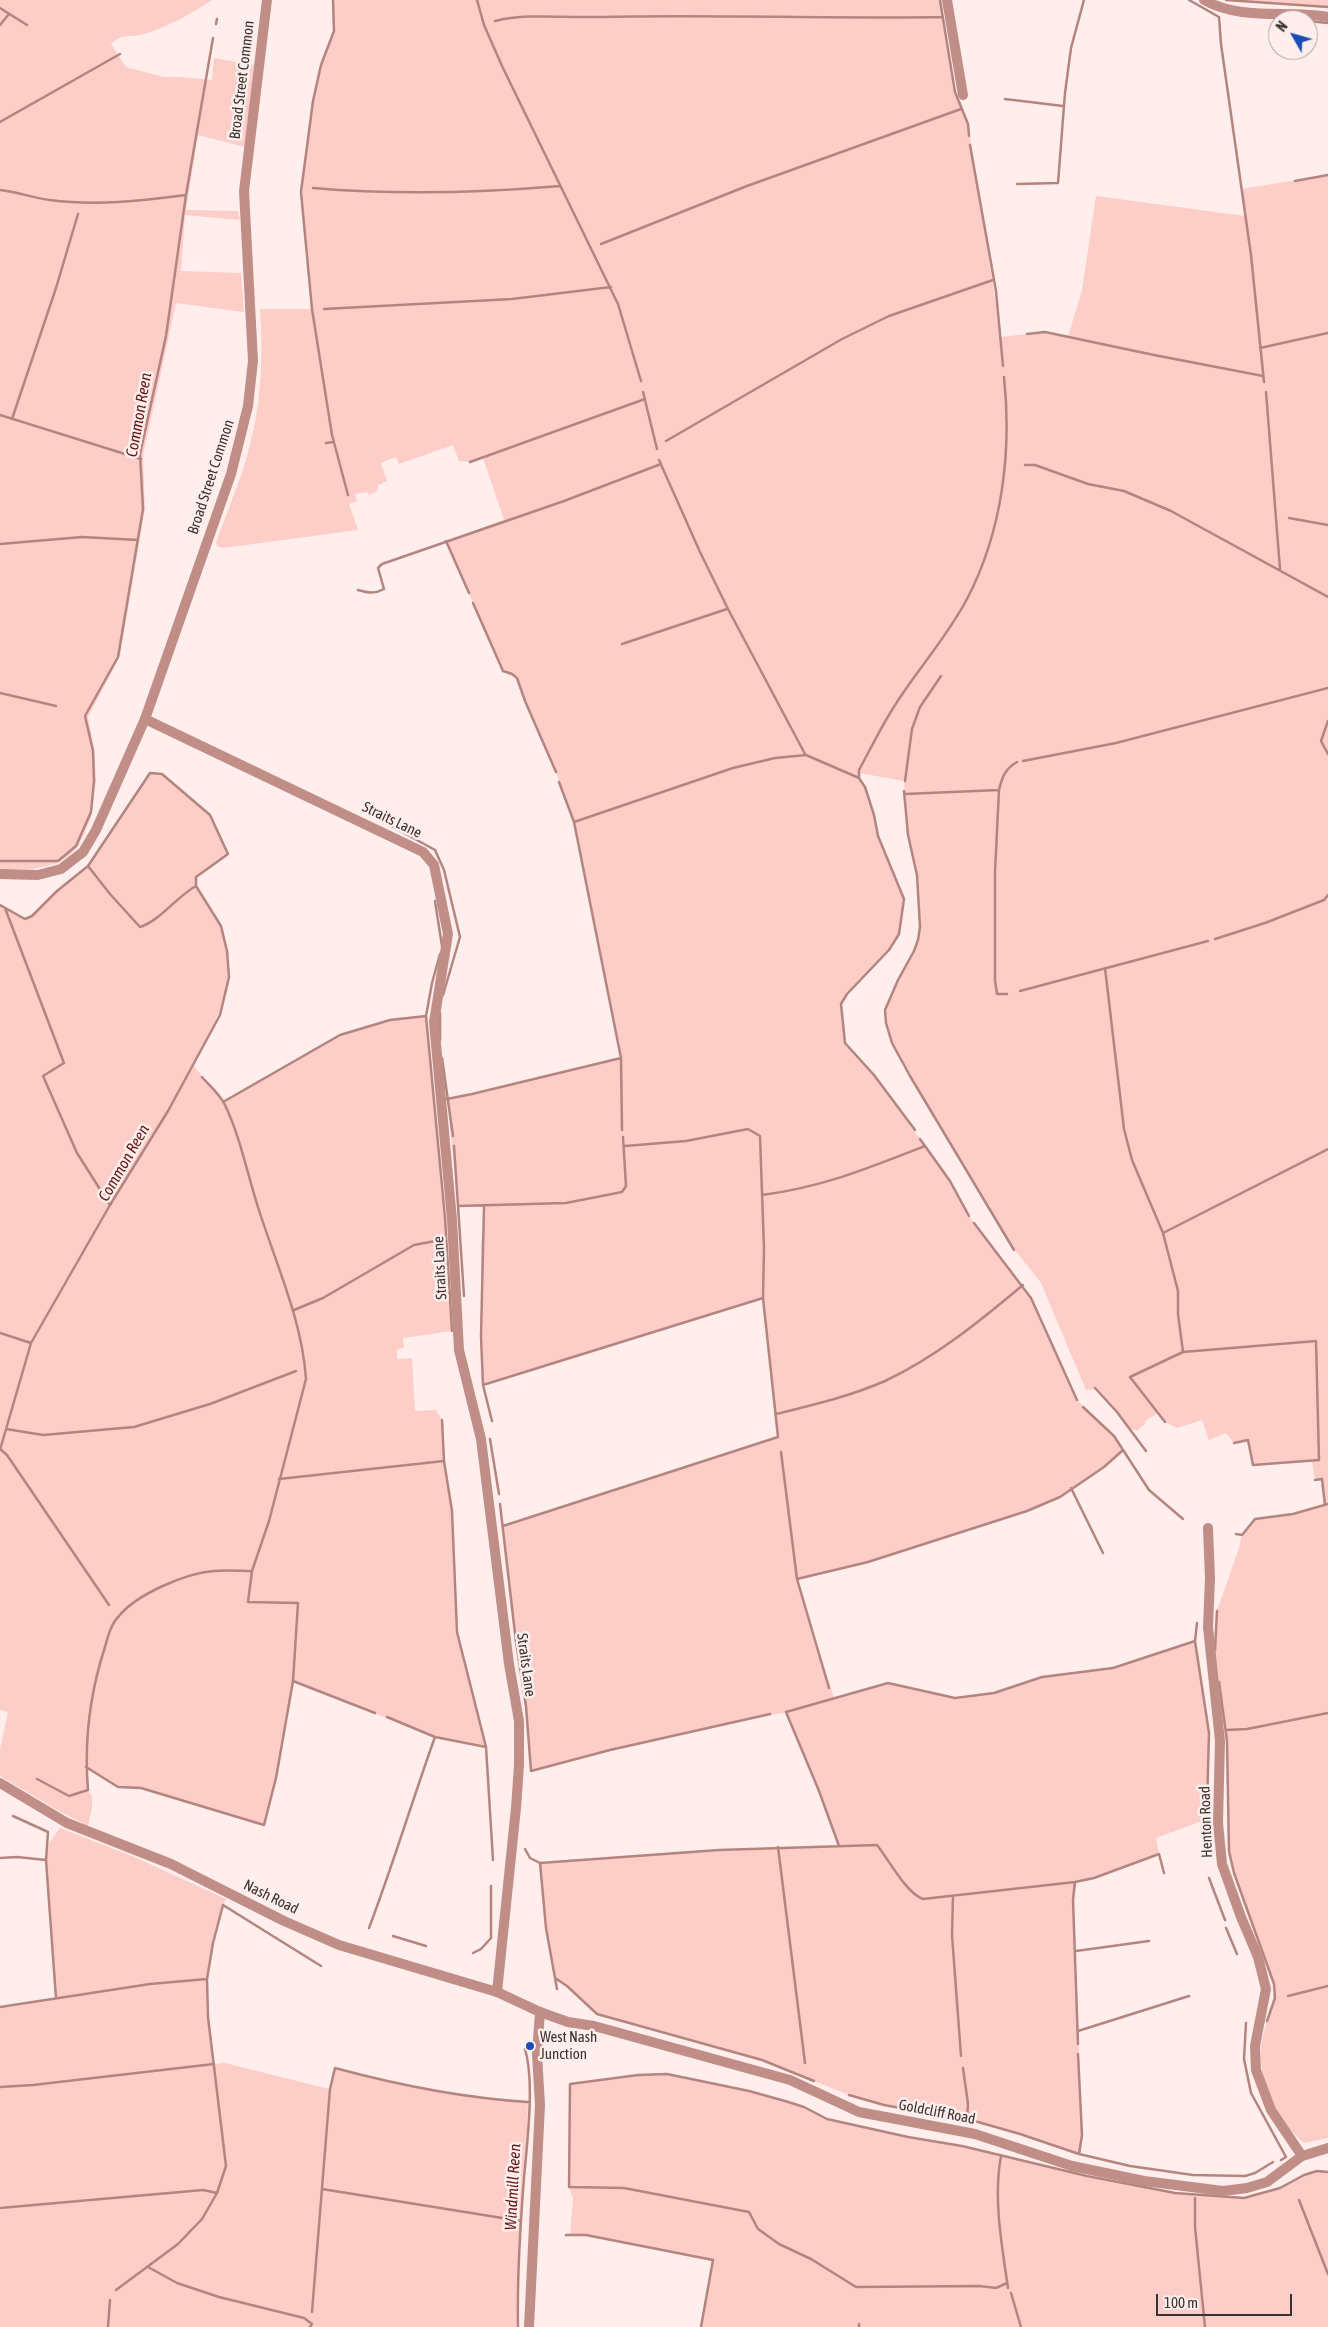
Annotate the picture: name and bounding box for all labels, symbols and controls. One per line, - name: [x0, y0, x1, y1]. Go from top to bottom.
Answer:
- north arrow: [1268, 10, 1318, 60]
- text: N: [1273, 18, 1291, 35]
- street label: Broad Street Common: [226, 20, 258, 140]
- water label: Common Reen: [122, 371, 156, 459]
- street label: Broad Street Common: [184, 417, 238, 537]
- street label: Straits Lane: [359, 798, 425, 842]
- water label: Common Reen: [94, 1121, 154, 1205]
- street label: Straits Lane: [429, 1236, 451, 1300]
- street label: Straits Lane: [513, 1632, 539, 1698]
- street label: Henton Road: [1196, 1786, 1216, 1858]
- street label: Nash Road: [241, 1876, 301, 1918]
- place label: West Nash Junction: [540, 2028, 597, 2063]
- marker: West Nash Junction: [524, 2040, 536, 2052]
- street label: Goldcliff Road: [897, 2096, 977, 2128]
- water label: Windmill Reen: [501, 2143, 525, 2231]
- scale bar: [1158, 2284, 1294, 2316]
- text: 100 m: [1164, 2294, 1198, 2311]

